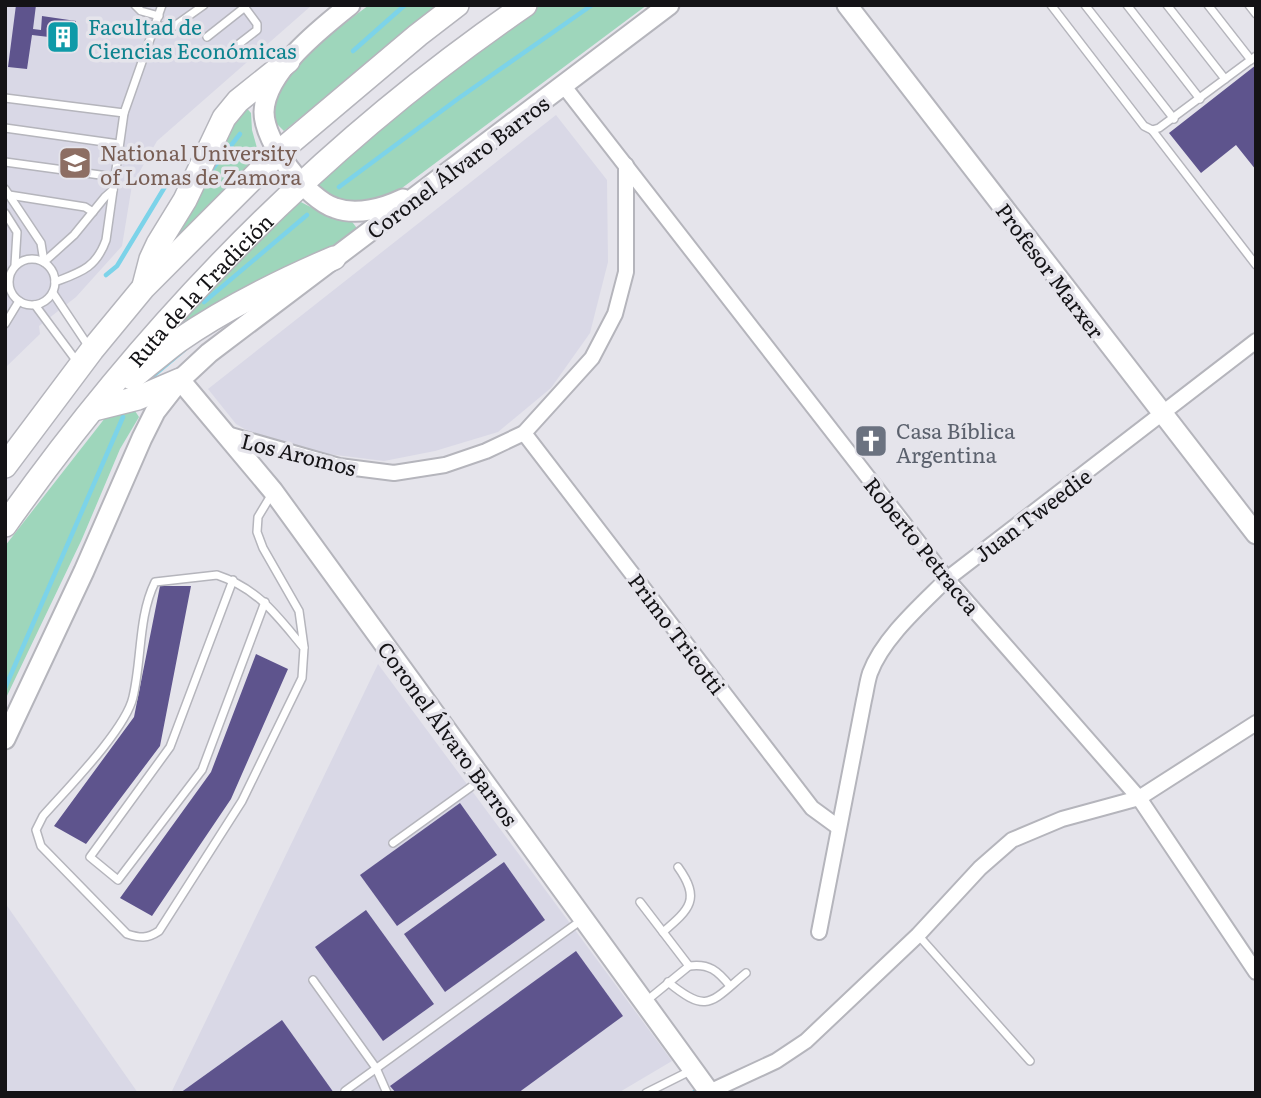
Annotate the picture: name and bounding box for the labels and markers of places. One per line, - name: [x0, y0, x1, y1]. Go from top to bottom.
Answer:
- place label: Facultad de Ciencias Económicas: [88, 10, 297, 65]
- building icon: Facultad de Ciencias Económicas: [44, 18, 82, 56]
- place label: National University of Lomas de Zamora: [100, 136, 302, 191]
- school or university icon: National University of Lomas de Zamora: [56, 144, 94, 182]
- place label: Casa Bíblica Argentina: [896, 414, 1016, 469]
- church icon: Casa Bíblica Argentina: [852, 422, 890, 460]

